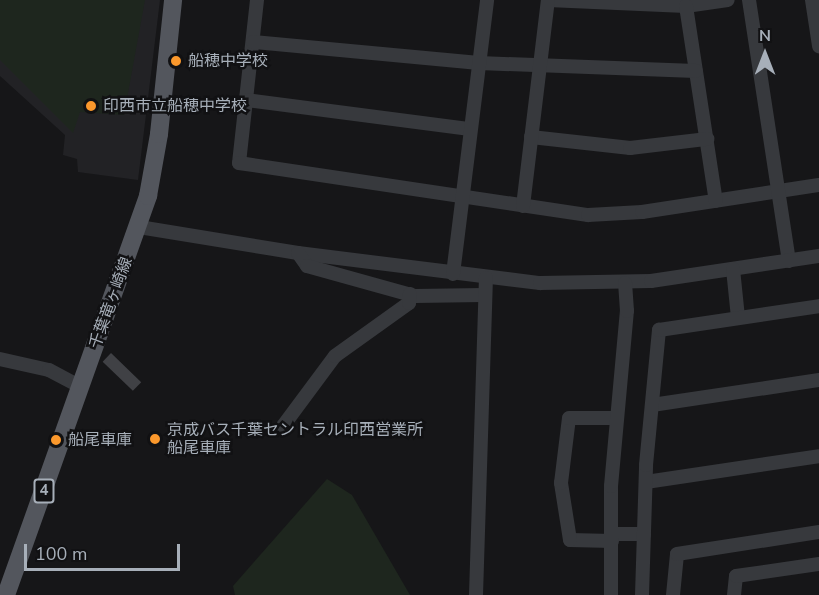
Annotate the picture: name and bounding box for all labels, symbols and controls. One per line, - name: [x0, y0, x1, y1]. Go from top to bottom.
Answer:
- north arrow: [735, 24, 795, 84]
- text: N: [759, 25, 771, 47]
- place label: 船穂中学校: [188, 51, 268, 71]
- marker: 船穂中学校: [169, 54, 183, 68]
- place label: 印西市立船穂中学校: [103, 96, 247, 116]
- marker: 印西市立船穂中学校: [84, 99, 98, 113]
- street label: 千葉竜ヶ崎線: [86, 255, 136, 351]
- place label: 京成バス千葉セントラル印西営業所 船尾車庫: [167, 420, 423, 458]
- place label: 船尾車庫: [68, 430, 132, 450]
- marker: 京成バス千葉セントラル印西営業所 船尾車庫: [148, 432, 162, 446]
- marker: 船尾車庫: [49, 433, 63, 447]
- road number: 4: [34, 479, 54, 503]
- scale bar: [27, 532, 183, 570]
- text: 100 m: [35, 542, 87, 566]

